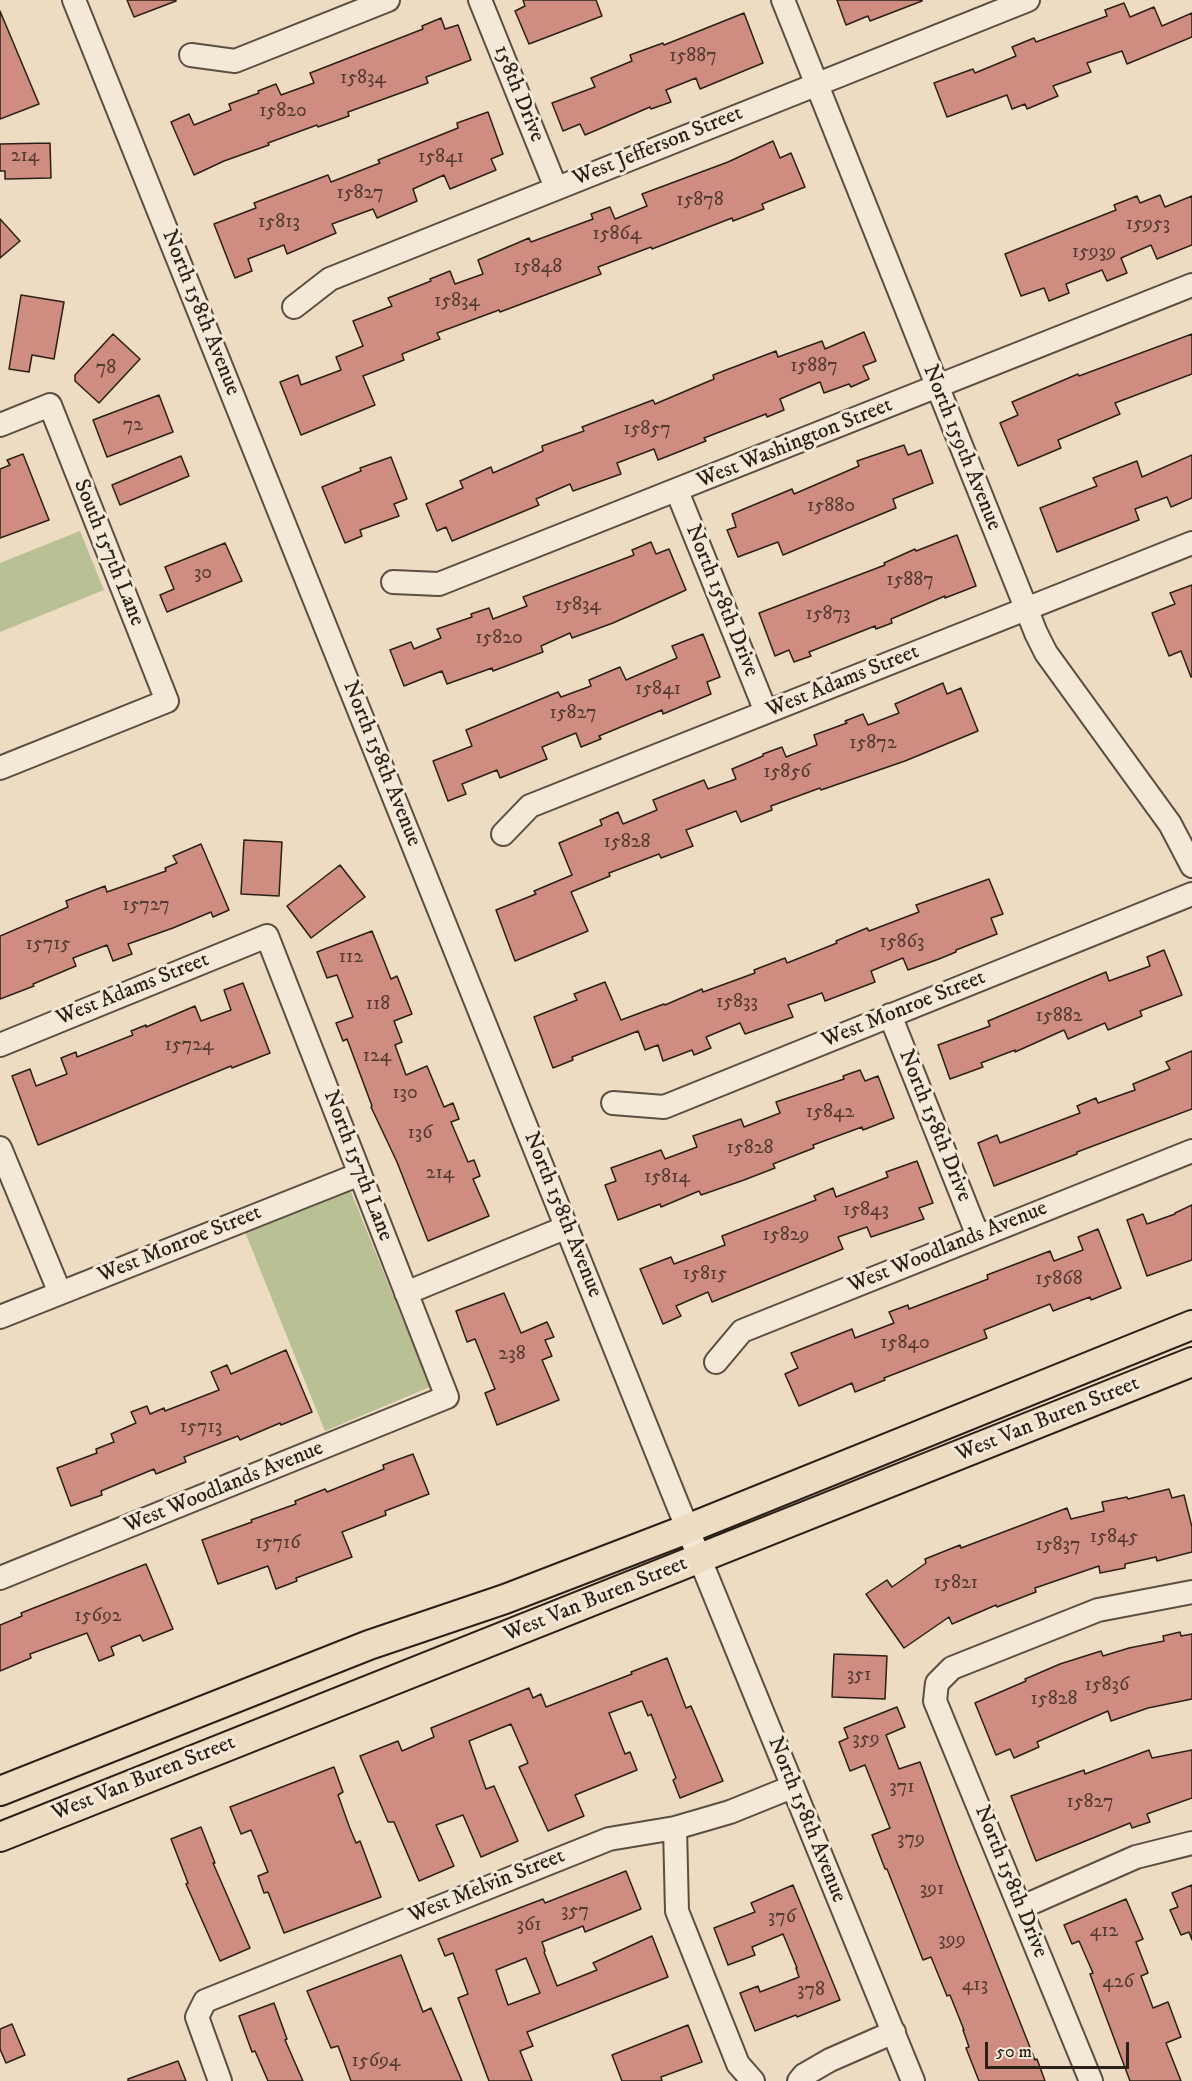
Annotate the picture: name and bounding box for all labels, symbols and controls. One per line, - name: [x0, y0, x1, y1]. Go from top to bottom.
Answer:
- street label: 158th Drive: [487, 42, 549, 146]
- house number: 15887: [669, 45, 717, 69]
- house number: 15834: [340, 67, 386, 91]
- house number: 15820: [259, 100, 307, 124]
- street label: West Jefferson Street: [569, 101, 747, 193]
- house number: 214: [11, 145, 39, 169]
- house number: 15841: [418, 146, 464, 170]
- house number: 15827: [337, 182, 383, 206]
- house number: 15878: [676, 189, 724, 213]
- house number: 15813: [258, 211, 300, 235]
- house number: 15953: [1126, 213, 1170, 237]
- house number: 15864: [592, 223, 642, 247]
- street label: North 158th Avenue: [155, 226, 245, 400]
- house number: 15939: [1072, 241, 1116, 265]
- house number: 15848: [514, 256, 562, 280]
- house number: 15834: [434, 290, 480, 314]
- house number: 15887: [790, 355, 838, 379]
- house number: 78: [96, 357, 116, 381]
- street label: North 159th Avenue: [916, 361, 1006, 535]
- street label: West Washington Street: [694, 393, 896, 495]
- house number: 72: [123, 414, 143, 438]
- house number: 15857: [623, 418, 671, 442]
- street label: South 157th Lane: [67, 476, 149, 630]
- house number: 15880: [807, 495, 855, 519]
- street label: North 158th Drive: [678, 521, 764, 681]
- house number: 30: [194, 562, 212, 586]
- house number: 15887: [886, 569, 934, 593]
- house number: 15834: [555, 594, 601, 618]
- house number: 15873: [805, 603, 851, 627]
- house number: 15820: [475, 627, 523, 651]
- street label: West Adams Street: [763, 639, 923, 725]
- street label: North 158th Avenue: [336, 677, 426, 851]
- house number: 15841: [635, 678, 681, 702]
- house number: 15827: [550, 702, 596, 726]
- house number: 15872: [849, 732, 897, 756]
- house number: 15856: [763, 761, 811, 785]
- house number: 15828: [604, 831, 650, 855]
- house number: 15727: [122, 894, 170, 918]
- house number: 15863: [880, 931, 924, 955]
- house number: 15715: [26, 933, 70, 957]
- house number: 112: [339, 946, 363, 970]
- street label: West Adams Street: [53, 947, 213, 1033]
- street label: West Monroe Street: [818, 965, 990, 1055]
- house number: 15833: [716, 991, 758, 1015]
- house number: 118: [366, 993, 390, 1017]
- house number: 15882: [1036, 1005, 1082, 1029]
- house number: 15724: [164, 1034, 214, 1058]
- house number: 124: [363, 1045, 391, 1069]
- street label: North 158th Drive: [891, 1046, 977, 1206]
- house number: 130: [392, 1082, 418, 1106]
- street label: North 157th Lane: [316, 1087, 398, 1245]
- house number: 15842: [806, 1101, 854, 1125]
- house number: 136: [407, 1122, 433, 1146]
- street label: North 158th Avenue: [517, 1128, 607, 1302]
- house number: 15828: [727, 1137, 773, 1161]
- house number: 214: [426, 1162, 454, 1186]
- house number: 15814: [644, 1166, 690, 1190]
- street label: West Woodlands Avenue: [844, 1196, 1052, 1300]
- house number: 15843: [843, 1199, 889, 1223]
- street label: West Monroe Street: [94, 1200, 266, 1290]
- house number: 15829: [763, 1224, 809, 1248]
- house number: 15815: [683, 1263, 727, 1287]
- house number: 15868: [1035, 1268, 1083, 1292]
- house number: 15840: [880, 1332, 930, 1356]
- house number: 238: [498, 1343, 526, 1367]
- street label: West Van Buren Street: [952, 1371, 1144, 1469]
- house number: 15713: [180, 1416, 222, 1440]
- street label: West Woodlands Avenue: [120, 1436, 328, 1540]
- house number: 15845: [1090, 1526, 1138, 1550]
- house number: 15716: [255, 1532, 301, 1556]
- house number: 15837: [1035, 1534, 1081, 1558]
- street label: West Van Buren Street: [500, 1551, 692, 1649]
- house number: 15821: [934, 1572, 978, 1596]
- house number: 15692: [74, 1605, 122, 1629]
- house number: 351: [847, 1664, 871, 1688]
- house number: 15836: [1085, 1674, 1129, 1698]
- house number: 15828: [1031, 1688, 1077, 1712]
- house number: 359: [852, 1728, 880, 1752]
- street label: West Van Buren Street: [48, 1730, 240, 1828]
- street label: North 158th Avenue: [761, 1733, 851, 1907]
- house number: 371: [889, 1776, 915, 1800]
- house number: 15827: [1067, 1791, 1113, 1815]
- street label: North 158th Drive: [967, 1802, 1053, 1962]
- house number: 379: [897, 1828, 925, 1852]
- street label: West Melvin Street: [405, 1844, 569, 1930]
- house number: 391: [920, 1878, 944, 1902]
- house number: 357: [561, 1900, 589, 1924]
- house number: 376: [768, 1906, 796, 1930]
- house number: 361: [516, 1914, 542, 1938]
- house number: 412: [1090, 1920, 1118, 1944]
- house number: 399: [938, 1929, 966, 1953]
- house number: 426: [1102, 1971, 1134, 1995]
- house number: 413: [962, 1974, 988, 1998]
- house number: 378: [797, 1979, 825, 2003]
- scale bar: [988, 2030, 1132, 2068]
- text: 50 m: [996, 2041, 1032, 2063]
- house number: 15694: [351, 2050, 401, 2074]

